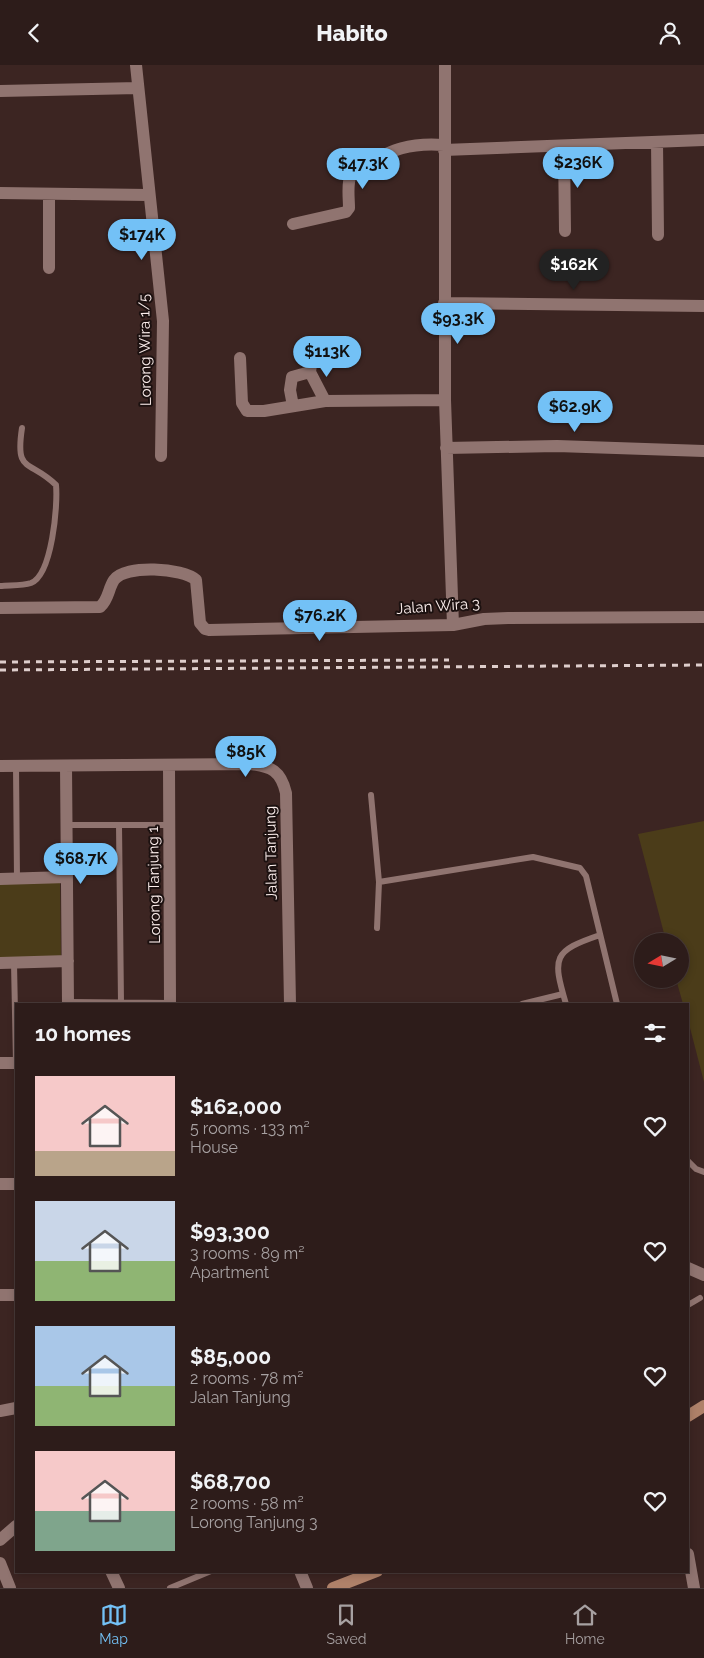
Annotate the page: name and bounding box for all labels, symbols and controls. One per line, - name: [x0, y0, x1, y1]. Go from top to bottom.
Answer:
- icon: back: [20, 19, 48, 47]
- icon: person: [656, 19, 684, 47]
- text: Habito: [316, 20, 388, 46]
- pin: $47.3K: [322, 147, 404, 190]
- pin: $236K: [543, 147, 613, 189]
- text: $236K: [554, 153, 602, 172]
- text: $47.3K: [338, 154, 388, 173]
- pin: $174K: [107, 219, 177, 261]
- text: $174K: [119, 225, 165, 244]
- pin: $162K: [539, 249, 609, 291]
- text: $162K: [550, 255, 598, 274]
- street label: Lorong Wira 1/5: [135, 294, 155, 406]
- pin: $93.3K: [417, 303, 499, 345]
- text: $93.3K: [432, 309, 484, 328]
- pin: $113K: [292, 335, 362, 378]
- text: $113K: [304, 342, 350, 361]
- pin: $62.9K: [534, 391, 616, 433]
- text: $62.9K: [549, 397, 601, 416]
- street label: Jalan Wira 3: [396, 594, 480, 618]
- pin: $76.2K: [279, 599, 361, 642]
- text: $76.2K: [294, 606, 346, 625]
- pin: $85K: [216, 735, 276, 778]
- text: $85K: [226, 742, 266, 761]
- street label: Jalan Tanjung: [261, 806, 281, 900]
- street label: Lorong Tanjung 1: [144, 825, 164, 944]
- pin: $68.7K: [40, 843, 122, 885]
- text: $68.7K: [55, 849, 107, 868]
- north arrow: [634, 933, 689, 987]
- map controls: [634, 933, 689, 988]
- icon: filters: [641, 1019, 669, 1047]
- text: 10 homes: [35, 1021, 131, 1046]
- text: $162,000: [190, 1094, 282, 1119]
- icon: home: [75, 1096, 135, 1156]
- icon: heart: [641, 1112, 669, 1140]
- text: 5 rooms · 133 m²: [190, 1119, 310, 1138]
- text: House: [190, 1138, 238, 1157]
- text: $93,300: [190, 1219, 270, 1244]
- icon: home: [75, 1221, 135, 1281]
- icon: heart: [641, 1237, 669, 1265]
- text: 3 rooms · 89 m²: [190, 1244, 305, 1263]
- text: Apartment: [190, 1263, 269, 1282]
- text: $85,000: [190, 1344, 271, 1369]
- icon: home: [75, 1346, 135, 1406]
- icon: heart: [641, 1362, 669, 1390]
- text: 2 rooms · 78 m²: [190, 1369, 303, 1388]
- text: Jalan Tanjung: [190, 1388, 291, 1407]
- text: $68,700: [190, 1469, 271, 1494]
- icon: home: [75, 1471, 135, 1531]
- icon: heart: [641, 1487, 669, 1515]
- text: 2 rooms · 58 m²: [190, 1494, 304, 1513]
- text: Lorong Tanjung 3: [190, 1513, 317, 1532]
- tab: Map: [99, 1601, 128, 1647]
- tab: Saved: [326, 1601, 366, 1647]
- tab: Home: [565, 1601, 605, 1647]

